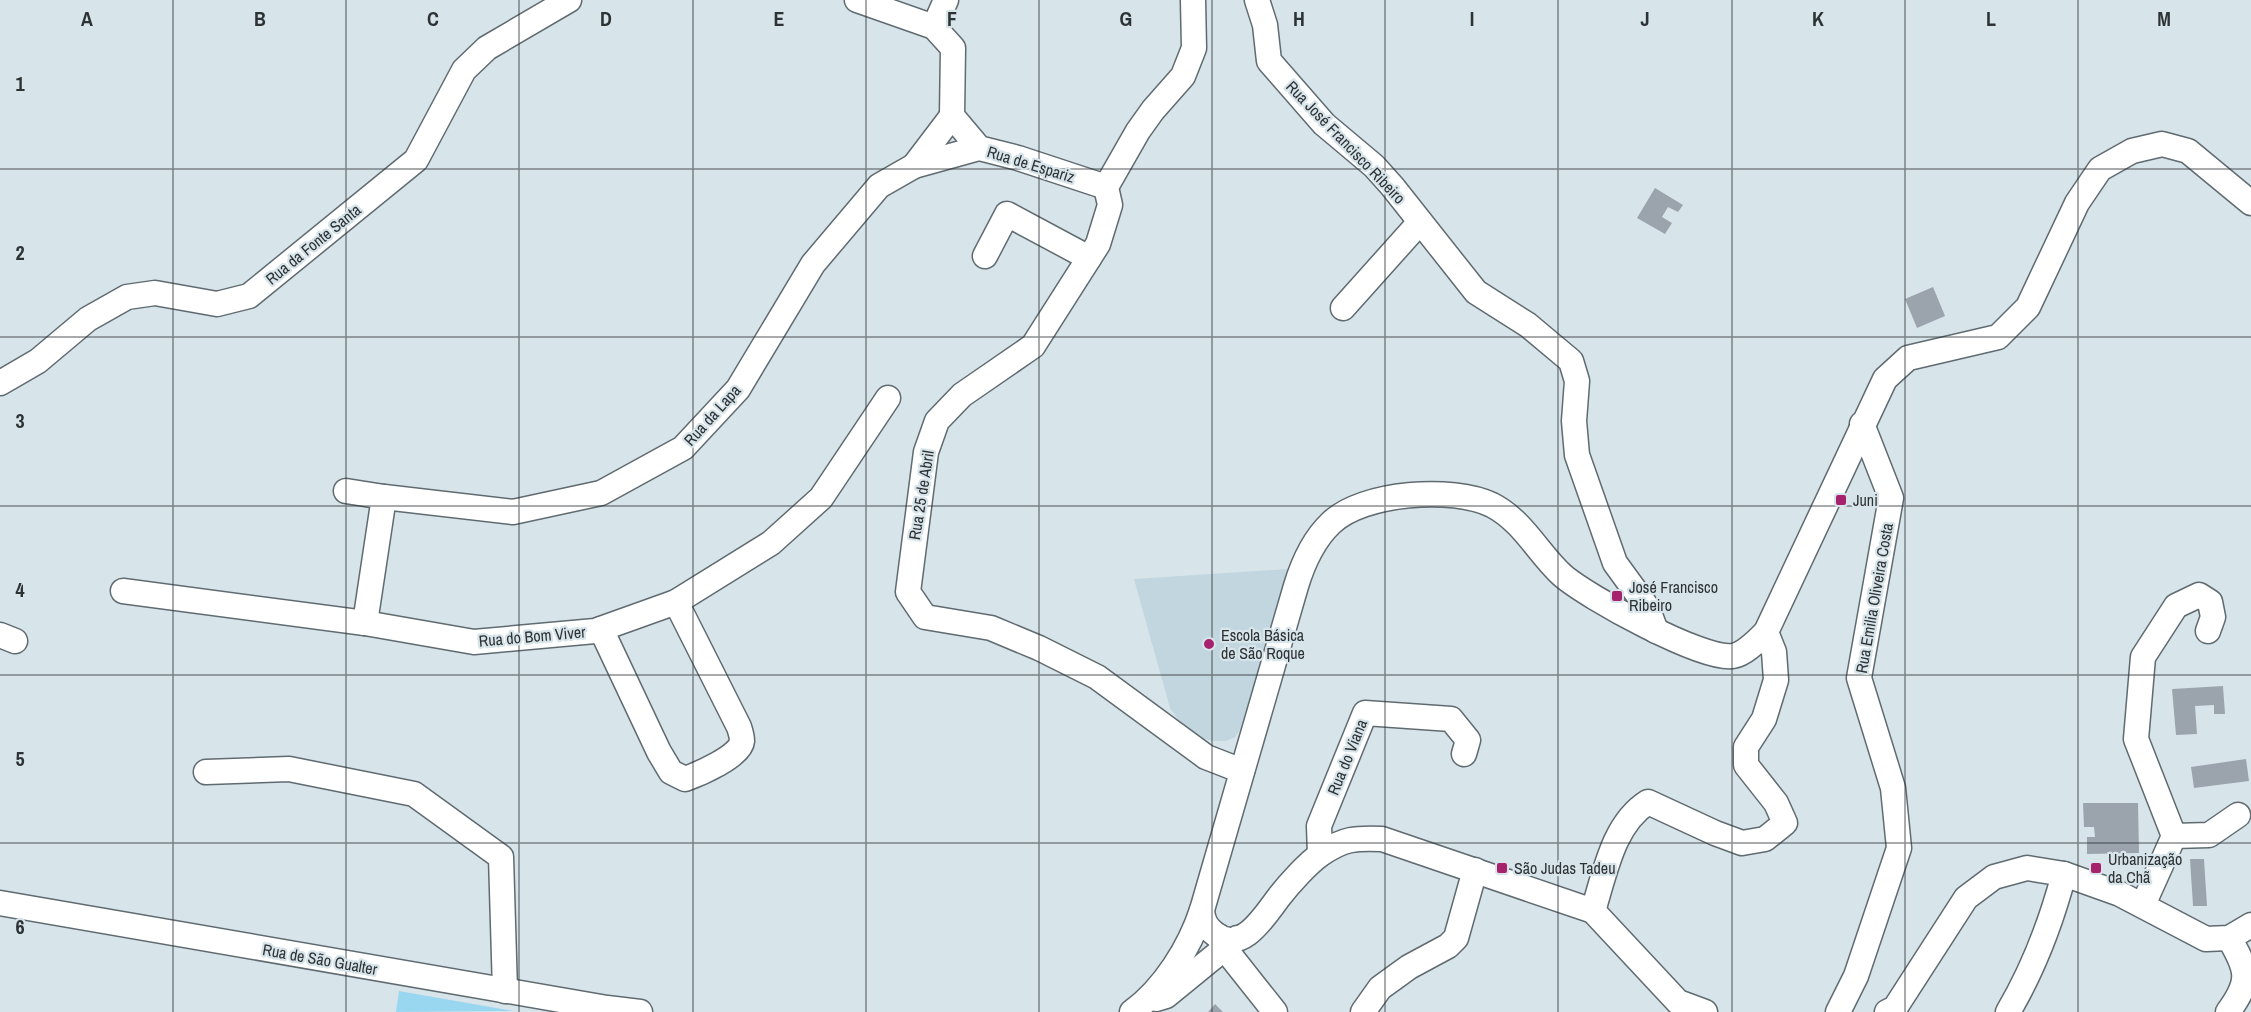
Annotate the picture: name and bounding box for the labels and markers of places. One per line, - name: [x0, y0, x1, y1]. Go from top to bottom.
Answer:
- place label: Juni: [1853, 489, 1878, 511]
- marker: Juni: [1834, 493, 1848, 507]
- place label: José Francisco Ribeiro: [1629, 576, 1718, 616]
- marker: José Francisco Ribeiro: [1610, 589, 1624, 603]
- place label: Escola Básica de São Roque: [1221, 624, 1305, 664]
- marker: Escola Básica de São Roque: [1202, 637, 1216, 651]
- place label: Urbanização da Chã: [2108, 848, 2182, 888]
- place label: São Judas Tadeu: [1514, 857, 1615, 879]
- marker: São Judas Tadeu: [1495, 861, 1509, 875]
- marker: Urbanização da Chã: [2089, 861, 2103, 875]

